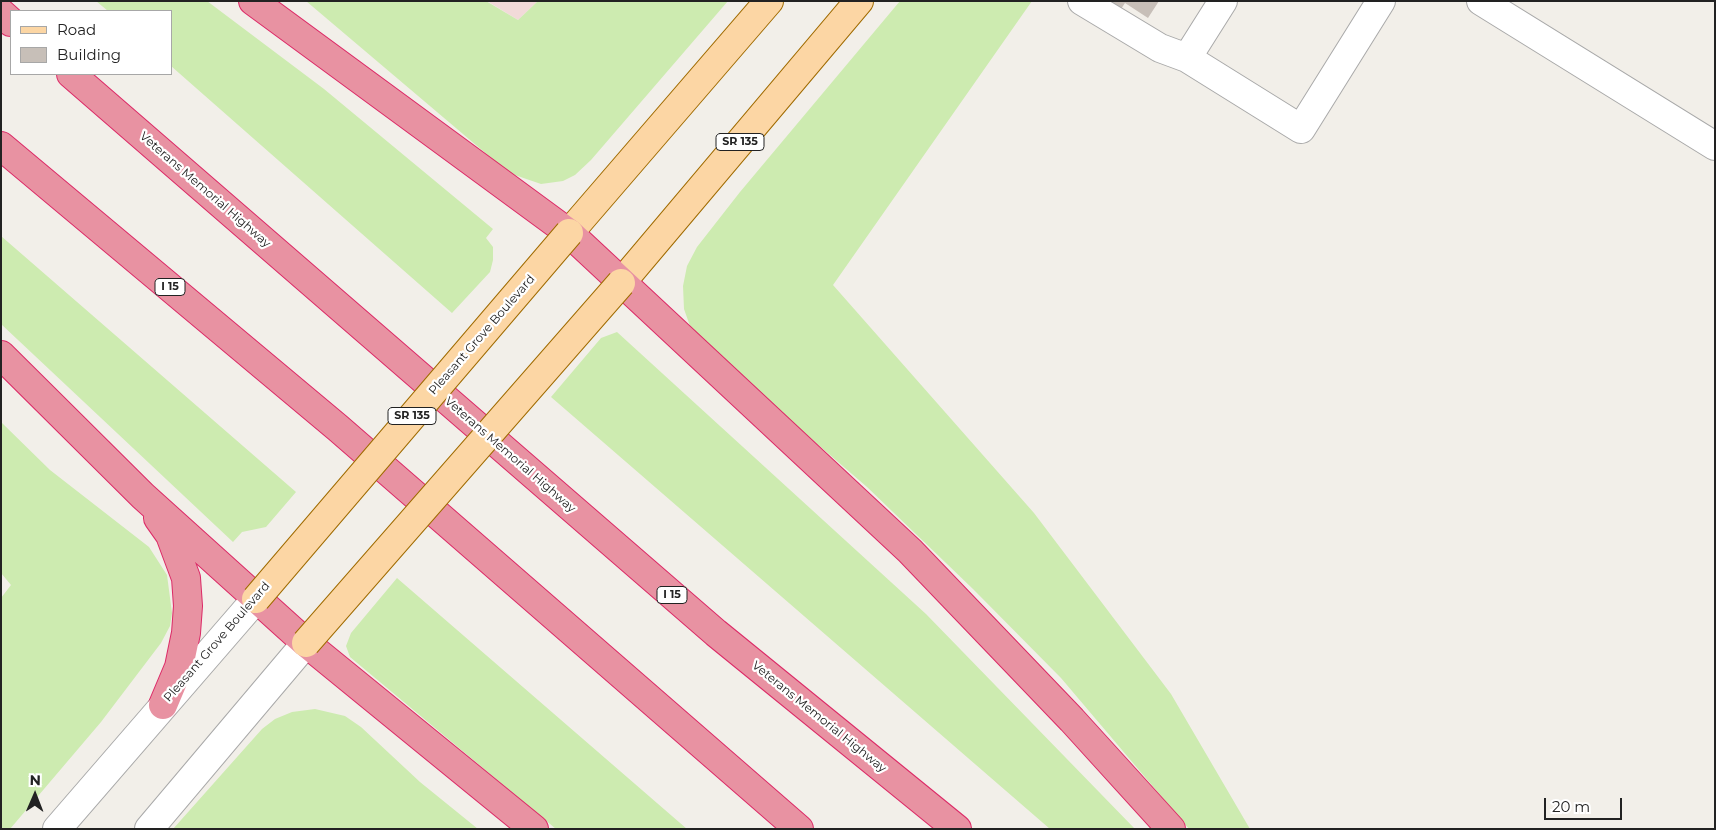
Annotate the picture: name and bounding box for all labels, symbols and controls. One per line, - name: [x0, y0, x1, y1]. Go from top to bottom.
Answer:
- legend: [10, 10, 172, 75]
- text: Road: [57, 20, 96, 39]
- text: Building: [57, 45, 121, 64]
- street label: Veterans Memorial Highway: [137, 129, 273, 251]
- road number: SR 135: [716, 134, 764, 150]
- street label: Pleasant Grove Boulevard: [426, 272, 538, 398]
- road number: I 15: [155, 278, 185, 296]
- street label: Veterans Memorial Highway: [442, 394, 578, 516]
- road number: SR 135: [388, 408, 436, 424]
- street label: Pleasant Grove Boulevard: [161, 579, 273, 705]
- road number: I 15: [657, 586, 687, 604]
- street label: Veterans Memorial Highway: [749, 658, 889, 776]
- north arrow: [10, 770, 60, 820]
- text: N: [29, 771, 41, 789]
- scale bar: [1546, 788, 1624, 820]
- text: 20 m: [1552, 797, 1590, 816]

